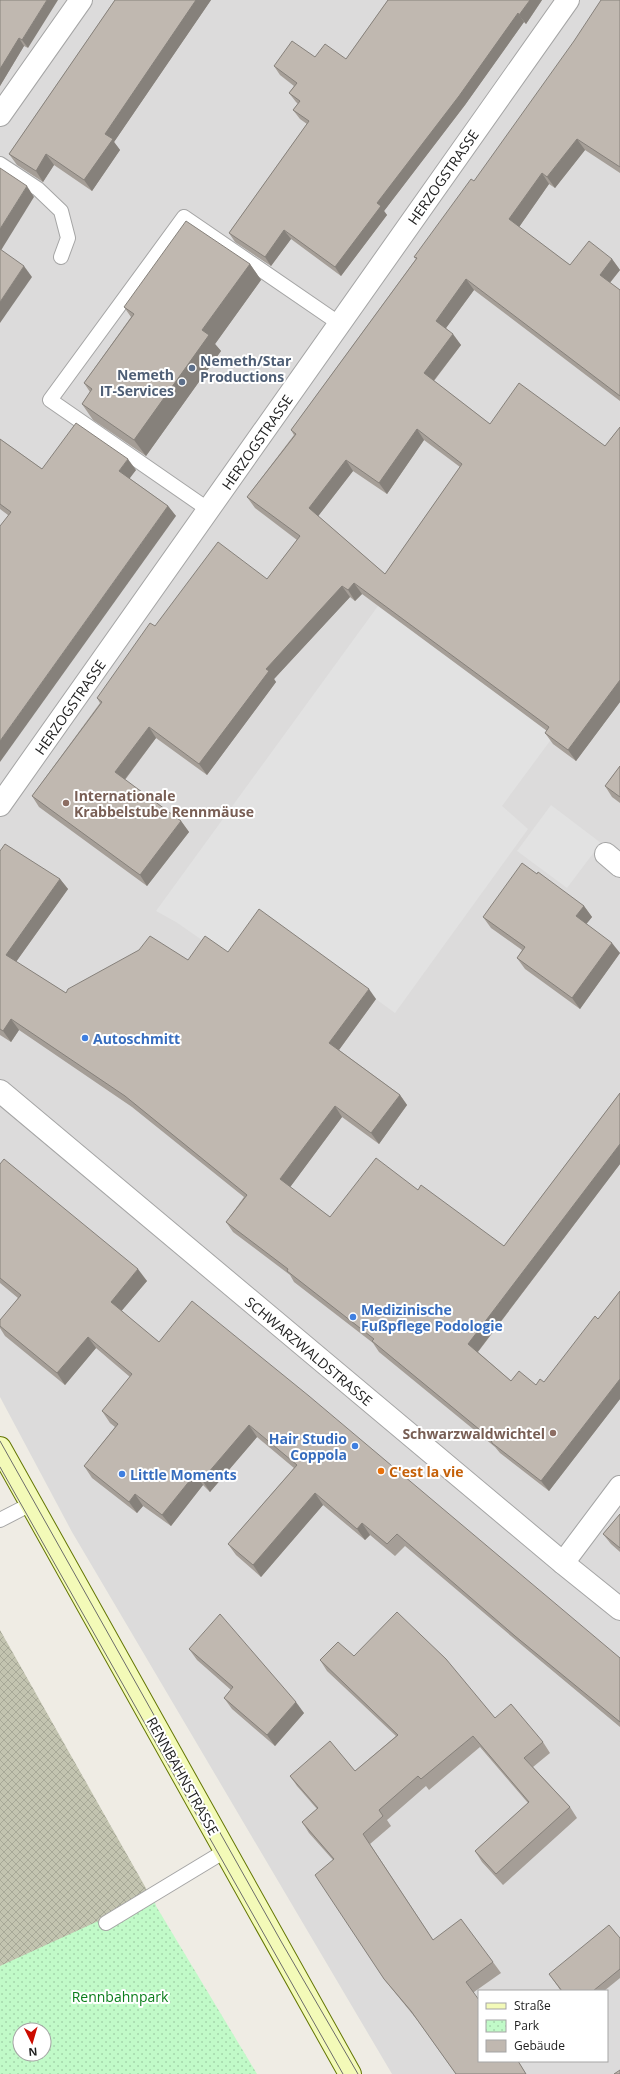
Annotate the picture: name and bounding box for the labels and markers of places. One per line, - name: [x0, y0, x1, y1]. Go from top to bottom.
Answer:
- place label: Nemeth/Star Productions: [200, 351, 292, 386]
- marker: Nemeth/Star Productions: [187, 363, 197, 373]
- place label: Nemeth IT-Services: [100, 365, 174, 400]
- marker: Nemeth IT-Services: [177, 377, 187, 387]
- place label: Internationale Krabbelstube Rennmäuse: [74, 786, 254, 821]
- marker: Internationale Krabbelstube Rennmäuse: [61, 798, 71, 808]
- place label: Autoschmitt: [93, 1029, 180, 1048]
- marker: Autoschmitt: [80, 1033, 90, 1043]
- place label: Medizinische Fußpflege Podologie: [361, 1300, 503, 1335]
- marker: Medizinische Fußpflege Podologie: [348, 1312, 358, 1322]
- place label: Schwarzwaldwichtel: [402, 1424, 545, 1443]
- marker: Schwarzwaldwichtel: [548, 1428, 558, 1438]
- place label: Hair Studio Coppola: [269, 1429, 347, 1464]
- marker: Hair Studio Coppola: [350, 1441, 360, 1451]
- place label: C'est la vie: [389, 1462, 463, 1481]
- place label: Little Moments: [130, 1465, 237, 1484]
- marker: C'est la vie: [376, 1466, 386, 1476]
- marker: Little Moments: [117, 1469, 127, 1479]

